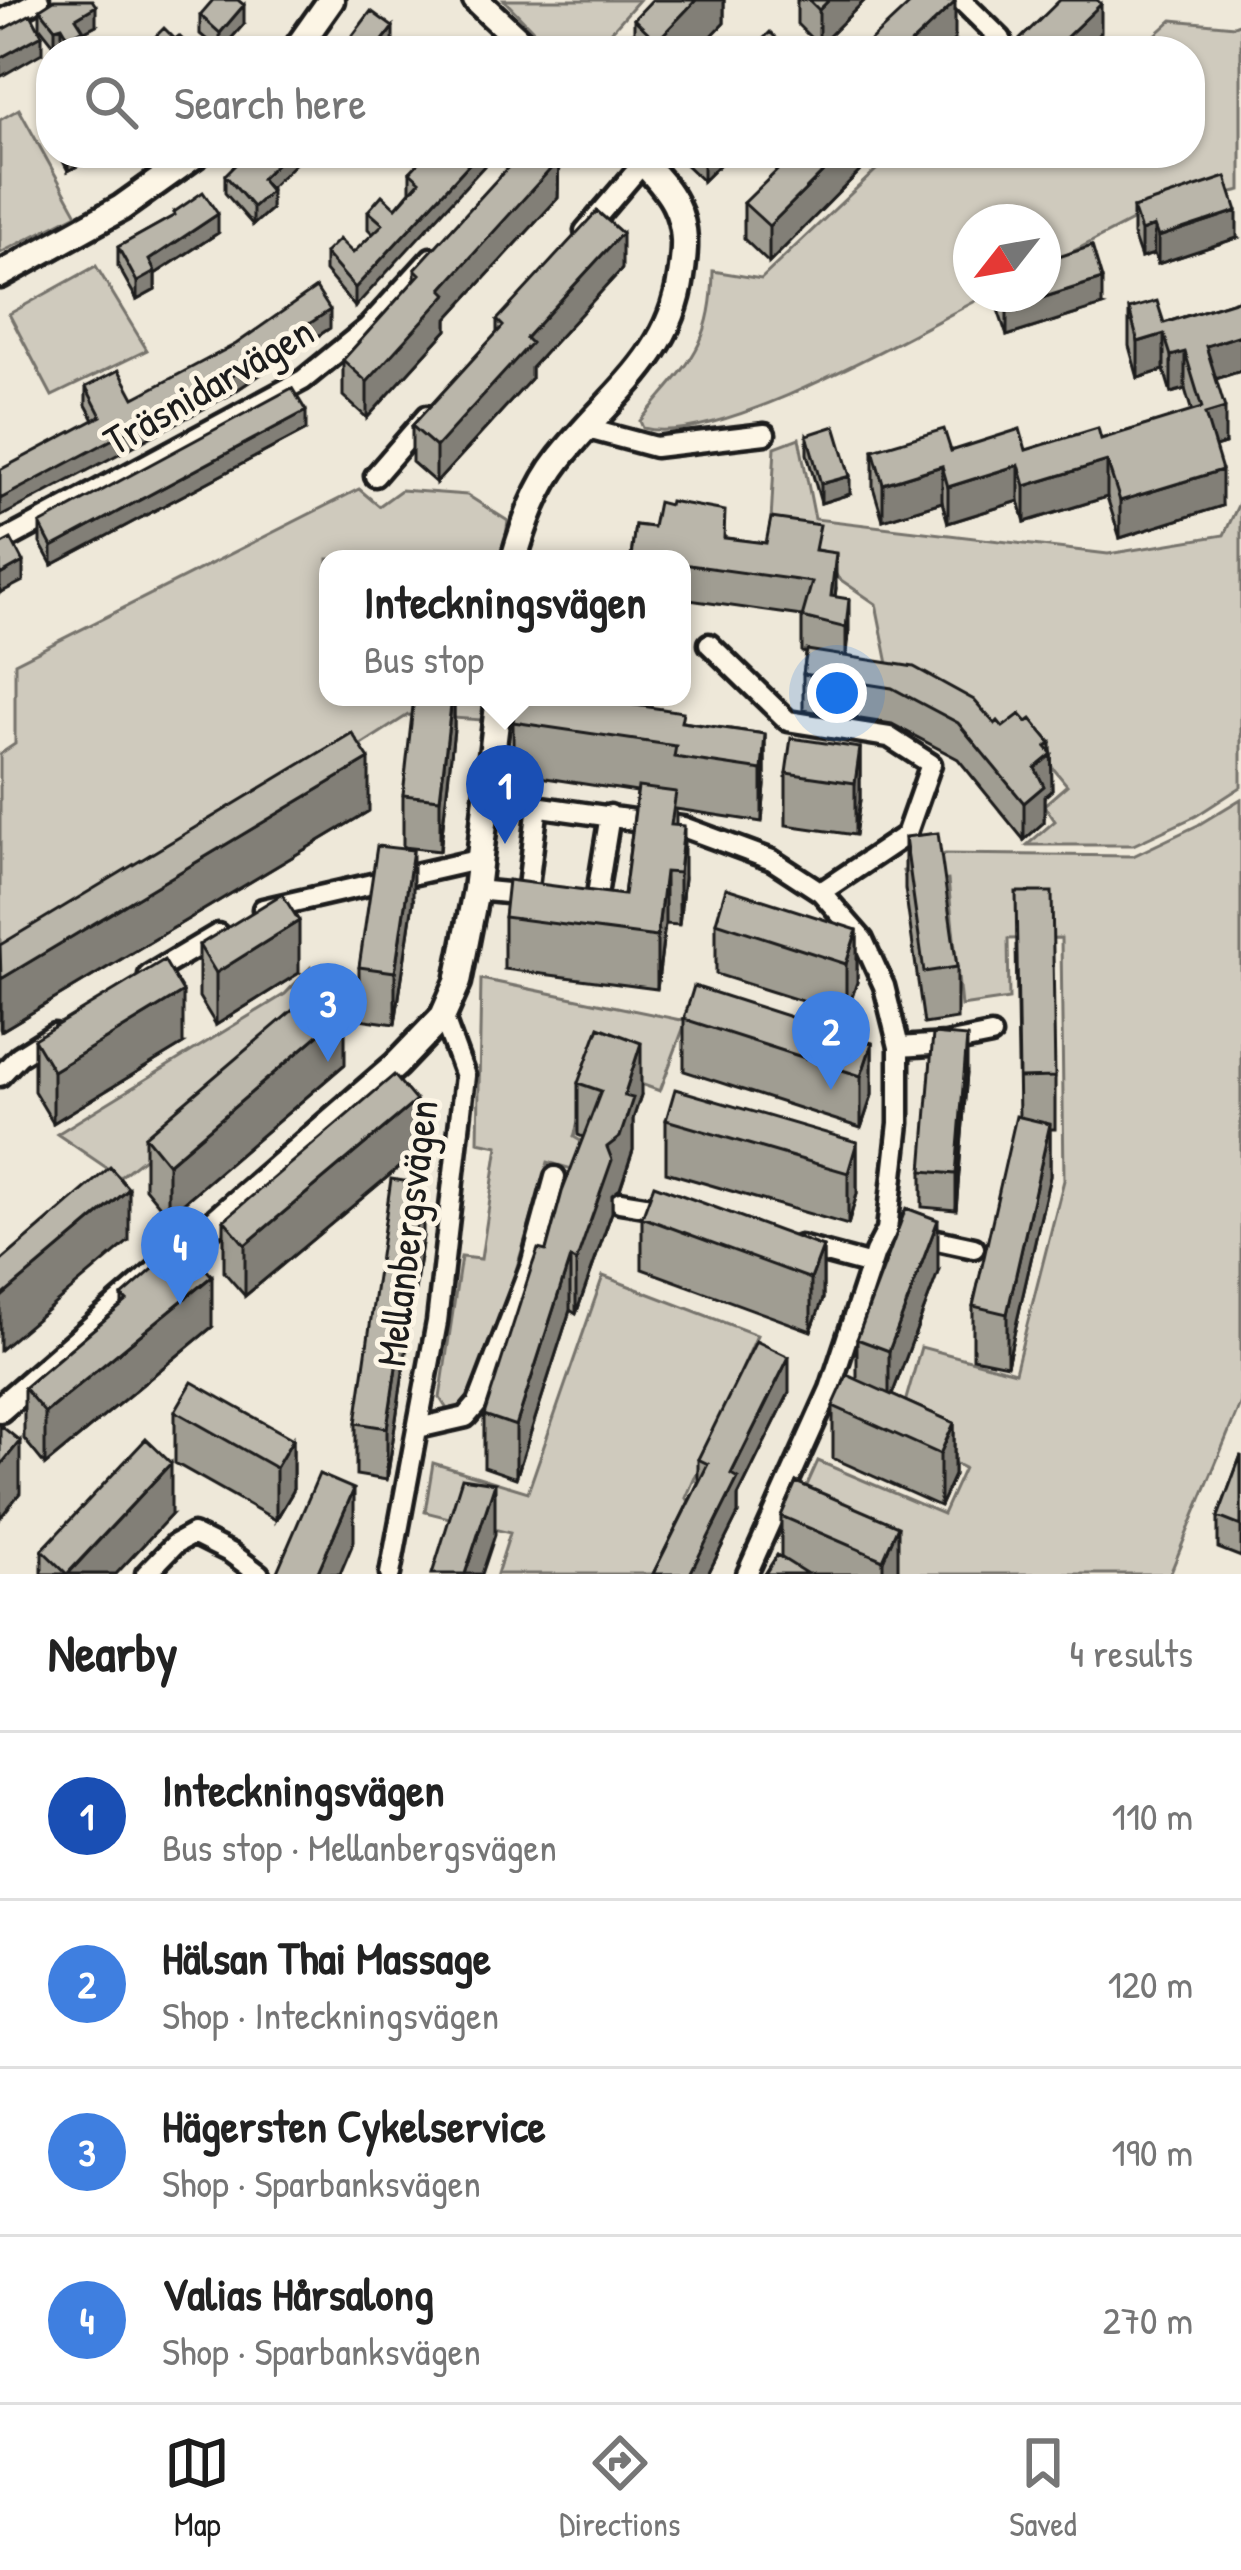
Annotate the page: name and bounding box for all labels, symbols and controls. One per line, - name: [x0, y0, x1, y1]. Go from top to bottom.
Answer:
- search box: [36, 36, 1205, 168]
- icon: search: [78, 69, 144, 135]
- text: Search here: [174, 72, 366, 133]
- north arrow: [953, 204, 1061, 312]
- street label: Träsnidarvägen: [93, 302, 323, 468]
- popup: [319, 550, 691, 706]
- text: Inteckningsvägen: [364, 571, 646, 632]
- text: Bus stop: [364, 632, 484, 685]
- your location: [807, 663, 867, 723]
- pin: 1: [466, 745, 544, 844]
- pin: 3: [289, 963, 367, 1062]
- pin: 2: [792, 991, 870, 1090]
- street label: Mellanbergsvägen: [361, 1097, 451, 1369]
- pin: 4: [141, 1206, 219, 1305]
- text: Nearby: [48, 1618, 178, 1687]
- text: 4 results: [1069, 1626, 1193, 1679]
- text: Inteckningsvägen: [162, 1759, 444, 1820]
- text: 1: [80, 1789, 94, 1842]
- text: 110 m: [1112, 1789, 1193, 1842]
- text: Bus stop · Mellanbergsvägen: [162, 1820, 557, 1873]
- text: Hälsan Thai Massage: [162, 1927, 491, 1988]
- text: 2: [78, 1957, 96, 2010]
- text: 120 m: [1108, 1957, 1193, 2010]
- text: Shop · Inteckningsvägen: [162, 1988, 499, 2041]
- text: Hägersten Cykelservice: [162, 2095, 546, 2156]
- text: 3: [78, 2125, 96, 2178]
- text: 190 m: [1112, 2125, 1193, 2178]
- text: Shop · Sparbanksvägen: [162, 2156, 481, 2209]
- text: Valias Hårsalong: [162, 2263, 434, 2324]
- text: 4: [80, 2293, 94, 2346]
- text: 270 m: [1102, 2293, 1193, 2346]
- text: Shop · Sparbanksvägen: [162, 2324, 481, 2377]
- tab: Map: [164, 2430, 230, 2546]
- tab: Directions: [559, 2430, 681, 2546]
- tab: Saved: [1009, 2430, 1077, 2546]

